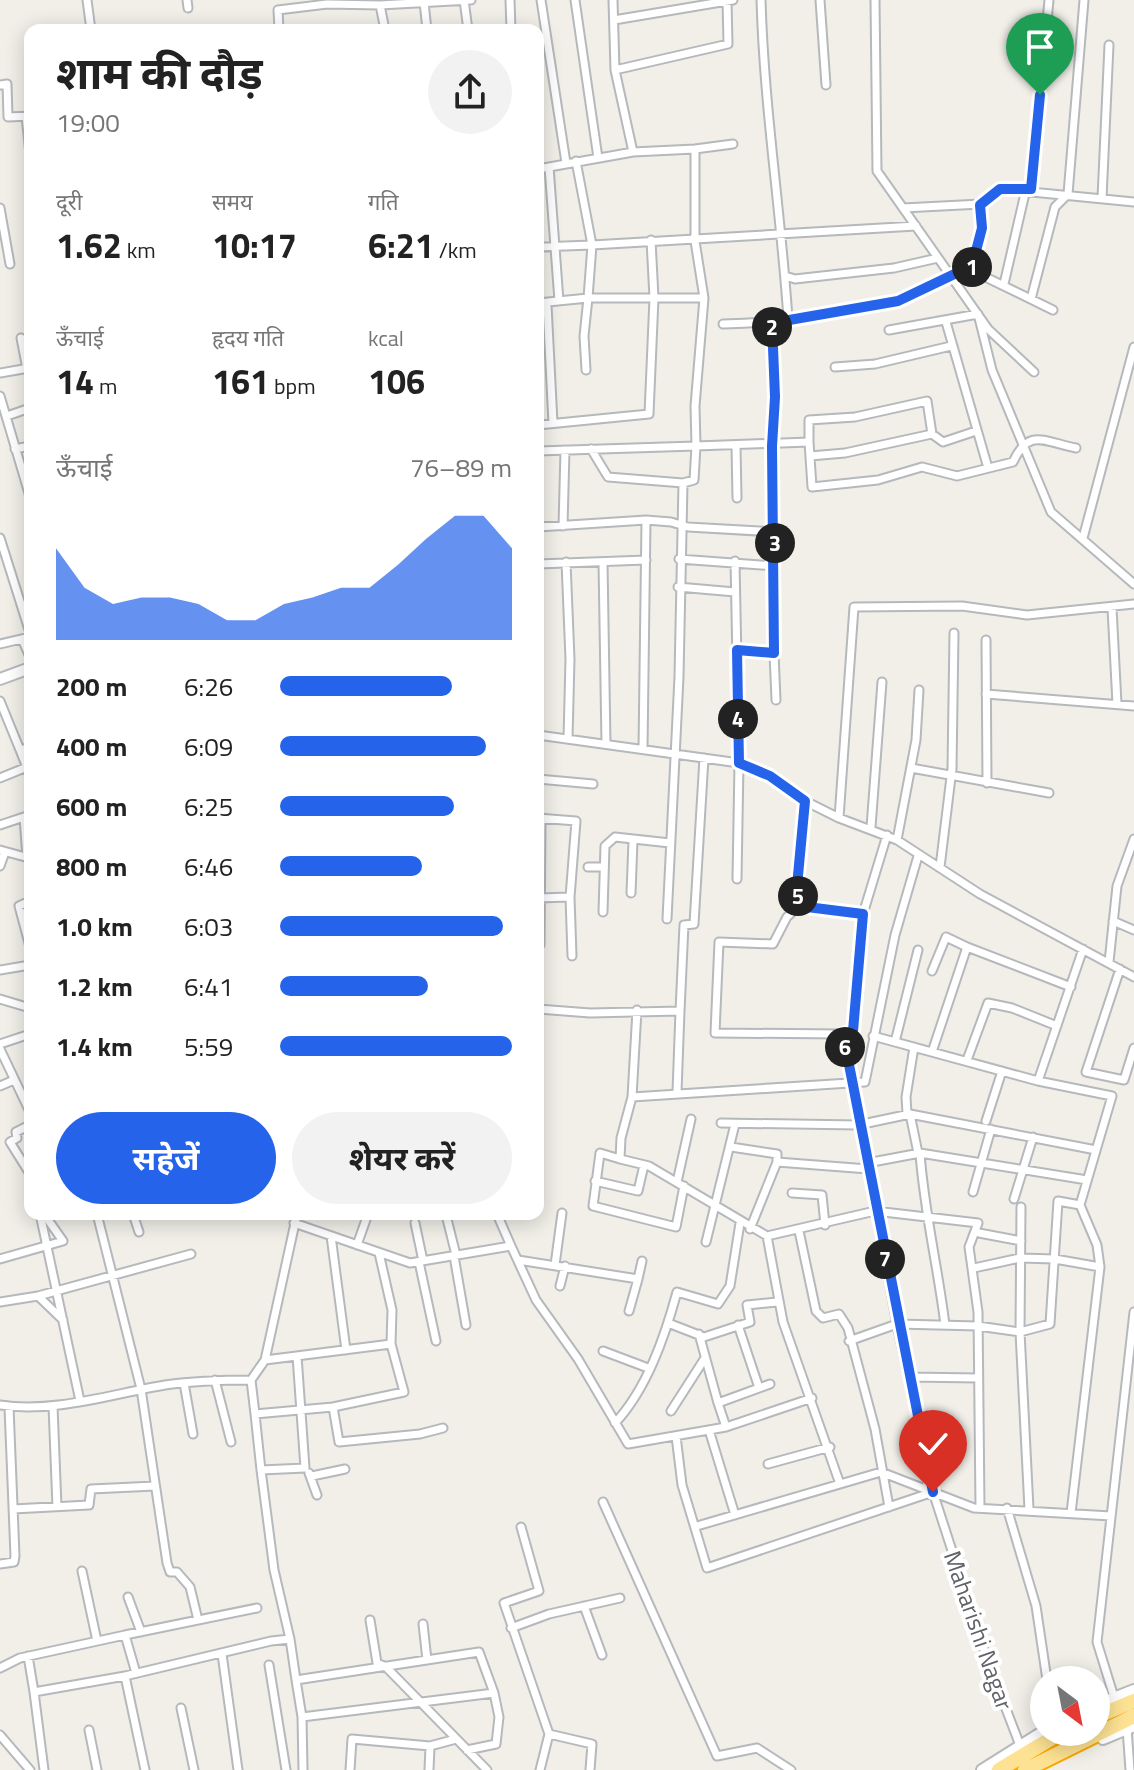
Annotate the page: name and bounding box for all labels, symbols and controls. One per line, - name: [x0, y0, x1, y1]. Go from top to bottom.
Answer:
- pin: [1006, 13, 1074, 95]
- icon: arrive: [1018, 25, 1062, 69]
- text: शाम की दौड़: [56, 39, 263, 106]
- button: share: [428, 50, 512, 134]
- text: 19:00: [56, 103, 120, 142]
- text: दूरी: [56, 185, 82, 219]
- text: समय: [212, 185, 253, 219]
- text: गति: [368, 185, 399, 219]
- text: 1.62: [56, 219, 122, 271]
- text: 10:17: [212, 219, 297, 271]
- text: 6:21: [368, 219, 434, 271]
- text: km: [122, 233, 156, 267]
- text: /km: [434, 233, 477, 267]
- pin: 1: [952, 247, 992, 287]
- text: 1: [966, 250, 978, 284]
- pin: 2: [752, 307, 792, 347]
- text: 2: [766, 310, 778, 344]
- text: ऊँचाई: [56, 321, 104, 355]
- text: हृदय गति: [212, 321, 284, 355]
- text: kcal: [368, 321, 404, 355]
- text: 14: [56, 355, 94, 407]
- text: 161: [212, 355, 269, 407]
- text: 106: [368, 355, 425, 407]
- text: m: [94, 369, 117, 403]
- text: bpm: [269, 369, 316, 403]
- text: ऊँचाई: [56, 448, 112, 487]
- text: 76–89 m: [410, 448, 512, 487]
- pin: 3: [755, 523, 795, 563]
- text: 3: [769, 526, 781, 560]
- text: 200 m: [56, 667, 127, 706]
- text: 6:26: [184, 667, 233, 706]
- pin: 4: [718, 699, 758, 739]
- text: 4: [732, 702, 744, 736]
- text: 400 m: [56, 727, 127, 766]
- text: 6:09: [184, 727, 233, 766]
- text: 600 m: [56, 787, 127, 826]
- text: 6:25: [184, 787, 233, 826]
- text: 800 m: [56, 847, 127, 886]
- text: 6:46: [184, 847, 233, 886]
- pin: 5: [778, 876, 818, 916]
- text: 5: [792, 879, 804, 913]
- text: 1.0 km: [56, 907, 133, 946]
- text: 6:03: [184, 907, 233, 946]
- text: 1.2 km: [56, 967, 133, 1006]
- text: 6:41: [184, 967, 233, 1006]
- text: 1.4 km: [56, 1027, 133, 1066]
- text: 5:59: [184, 1027, 233, 1066]
- pin: 6: [825, 1027, 865, 1067]
- text: 6: [839, 1030, 851, 1064]
- button: सहेजें: [56, 1112, 276, 1204]
- button: शेयर करें: [292, 1112, 512, 1204]
- pin: 7: [865, 1239, 905, 1279]
- text: 7: [879, 1242, 891, 1276]
- pin: [899, 1410, 967, 1492]
- icon: check: [911, 1422, 955, 1466]
- street label: Maharishi Nagar: [935, 1546, 1023, 1714]
- north arrow: [1030, 1666, 1110, 1746]
- map controls: [1030, 1666, 1110, 1746]

